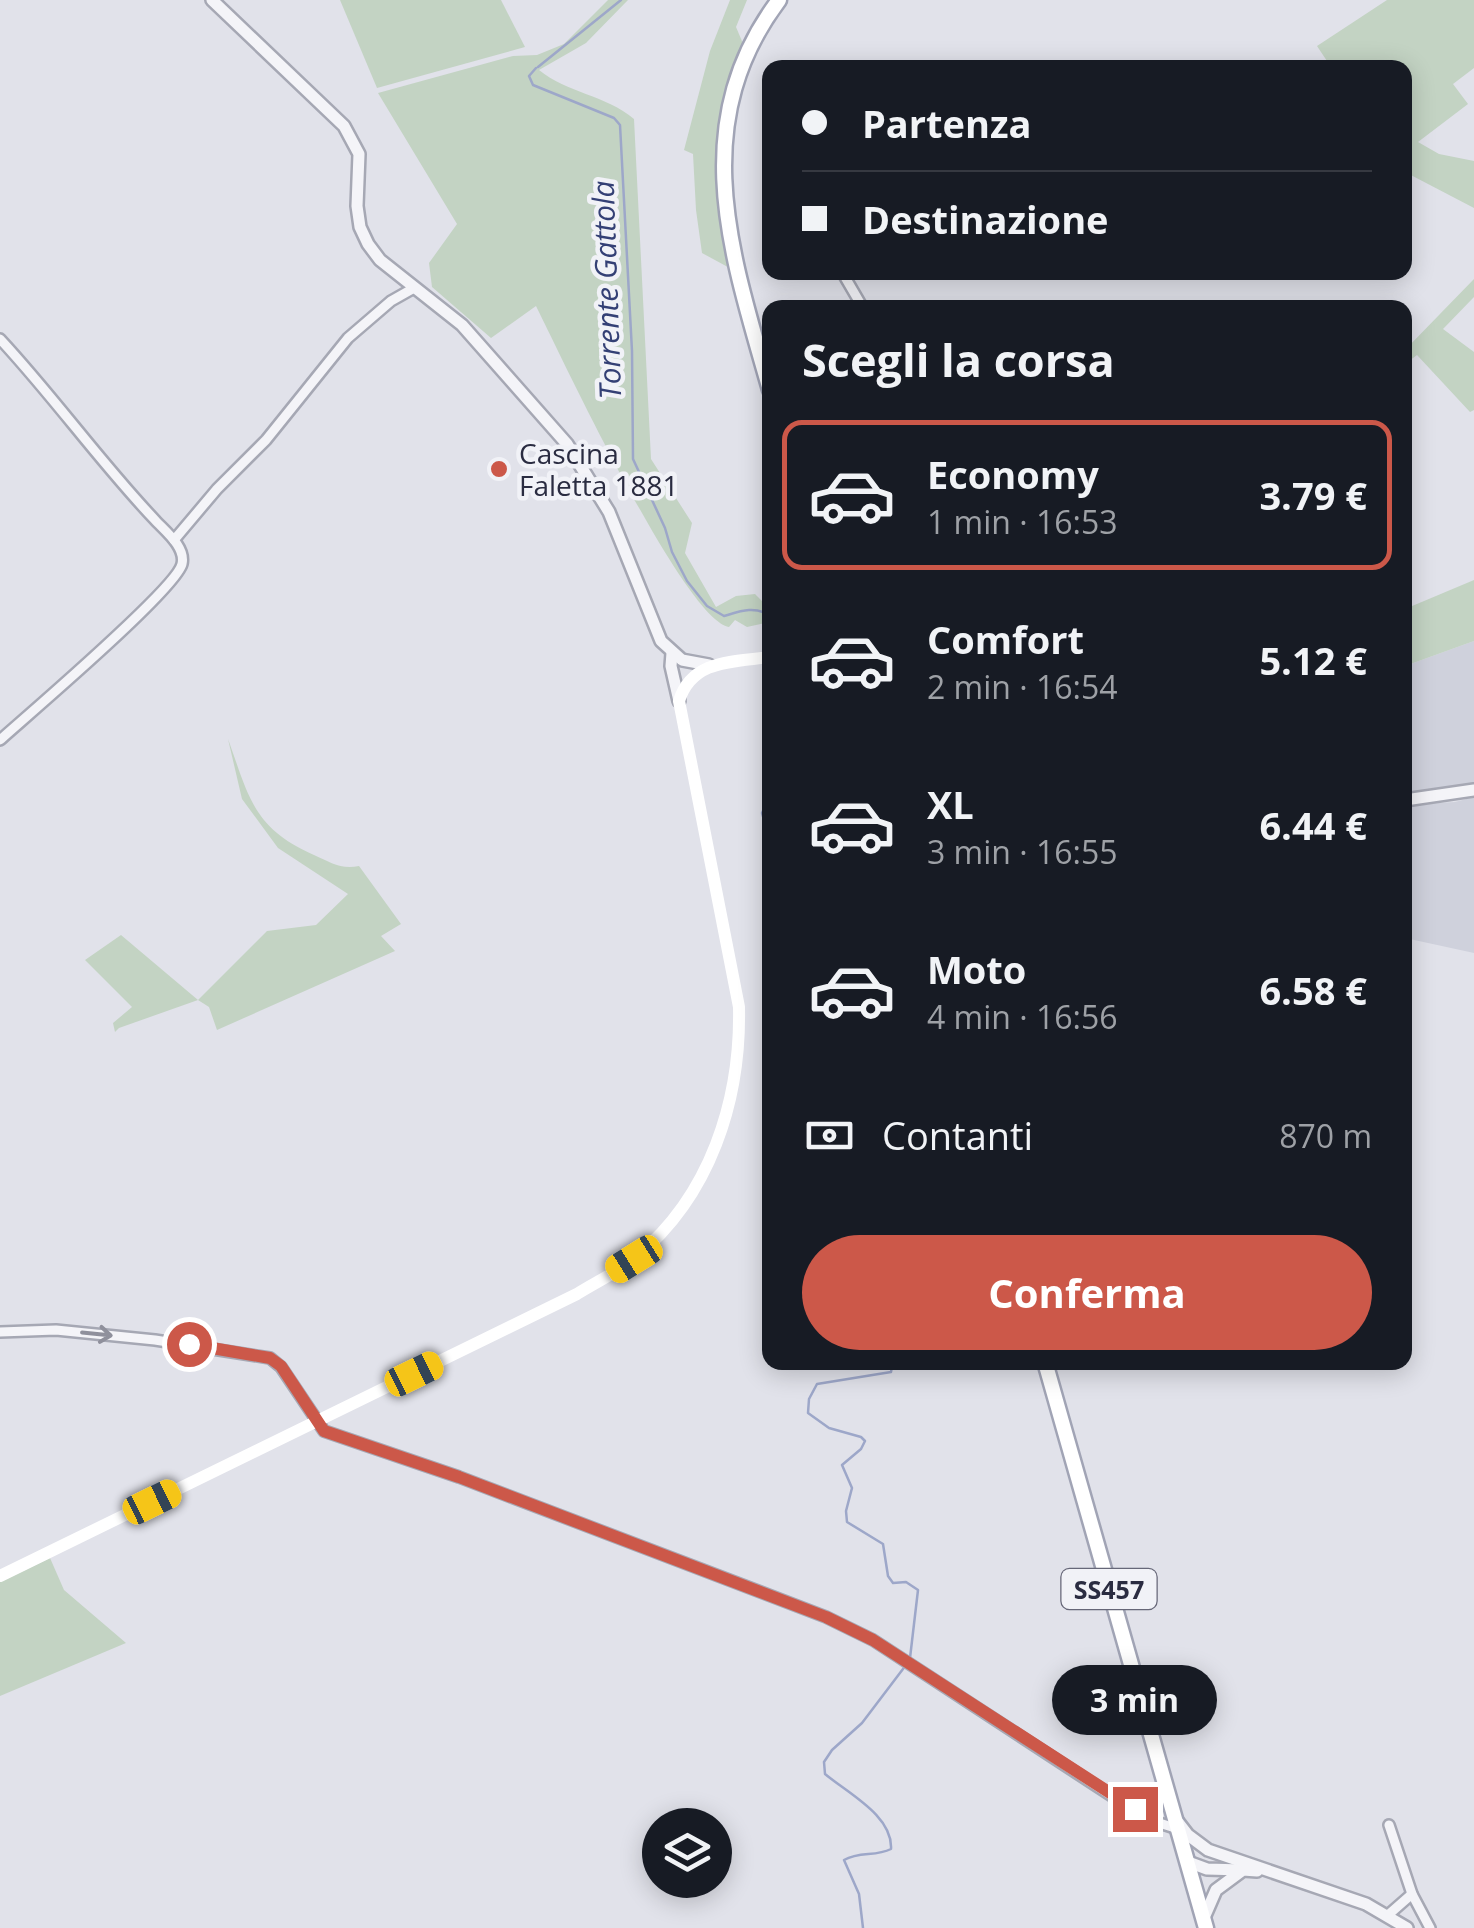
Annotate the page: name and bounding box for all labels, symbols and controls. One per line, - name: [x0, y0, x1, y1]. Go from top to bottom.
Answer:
- text: Partenza: [862, 97, 1031, 149]
- water label: Torrente Gattola: [582, 180, 630, 400]
- text: Destinazione: [862, 193, 1109, 245]
- text: Scegli la corsa: [802, 329, 1115, 390]
- place label: Cascina Faletta 1881: [519, 434, 679, 504]
- text: Economy: [927, 448, 1099, 500]
- icon: car: [807, 450, 897, 540]
- marker: Cascina Faletta 1881: [488, 458, 510, 480]
- text: 3.79 €: [1259, 469, 1367, 521]
- text: 1 min · 16:53: [927, 500, 1118, 543]
- text: Comfort: [927, 613, 1084, 665]
- icon: car: [807, 615, 897, 705]
- text: 5.12 €: [1259, 634, 1367, 686]
- text: 2 min · 16:54: [927, 665, 1118, 708]
- text: XL: [927, 778, 974, 830]
- icon: car: [807, 780, 897, 870]
- text: 6.44 €: [1259, 799, 1367, 851]
- text: 3 min · 16:55: [927, 830, 1118, 873]
- text: Moto: [927, 943, 1026, 995]
- icon: car: [807, 945, 897, 1035]
- text: 6.58 €: [1259, 964, 1367, 1016]
- text: 4 min · 16:56: [927, 995, 1118, 1038]
- icon: cash: [802, 1108, 857, 1163]
- text: Contanti: [882, 1109, 1033, 1161]
- text: 870 m: [1279, 1114, 1372, 1157]
- car: [601, 1230, 667, 1288]
- button: Conferma: [802, 1235, 1372, 1350]
- route start: [167, 1322, 212, 1367]
- one-way arrow: [81, 1325, 113, 1344]
- car: [380, 1347, 448, 1401]
- car: [118, 1475, 186, 1529]
- road number: SS457: [1062, 1569, 1156, 1609]
- callout: 3 min: [1052, 1664, 1218, 1734]
- text: 3 min: [1090, 1678, 1179, 1721]
- route end: [1113, 1787, 1158, 1832]
- map controls: [642, 1808, 732, 1898]
- button: layers: [642, 1808, 732, 1898]

